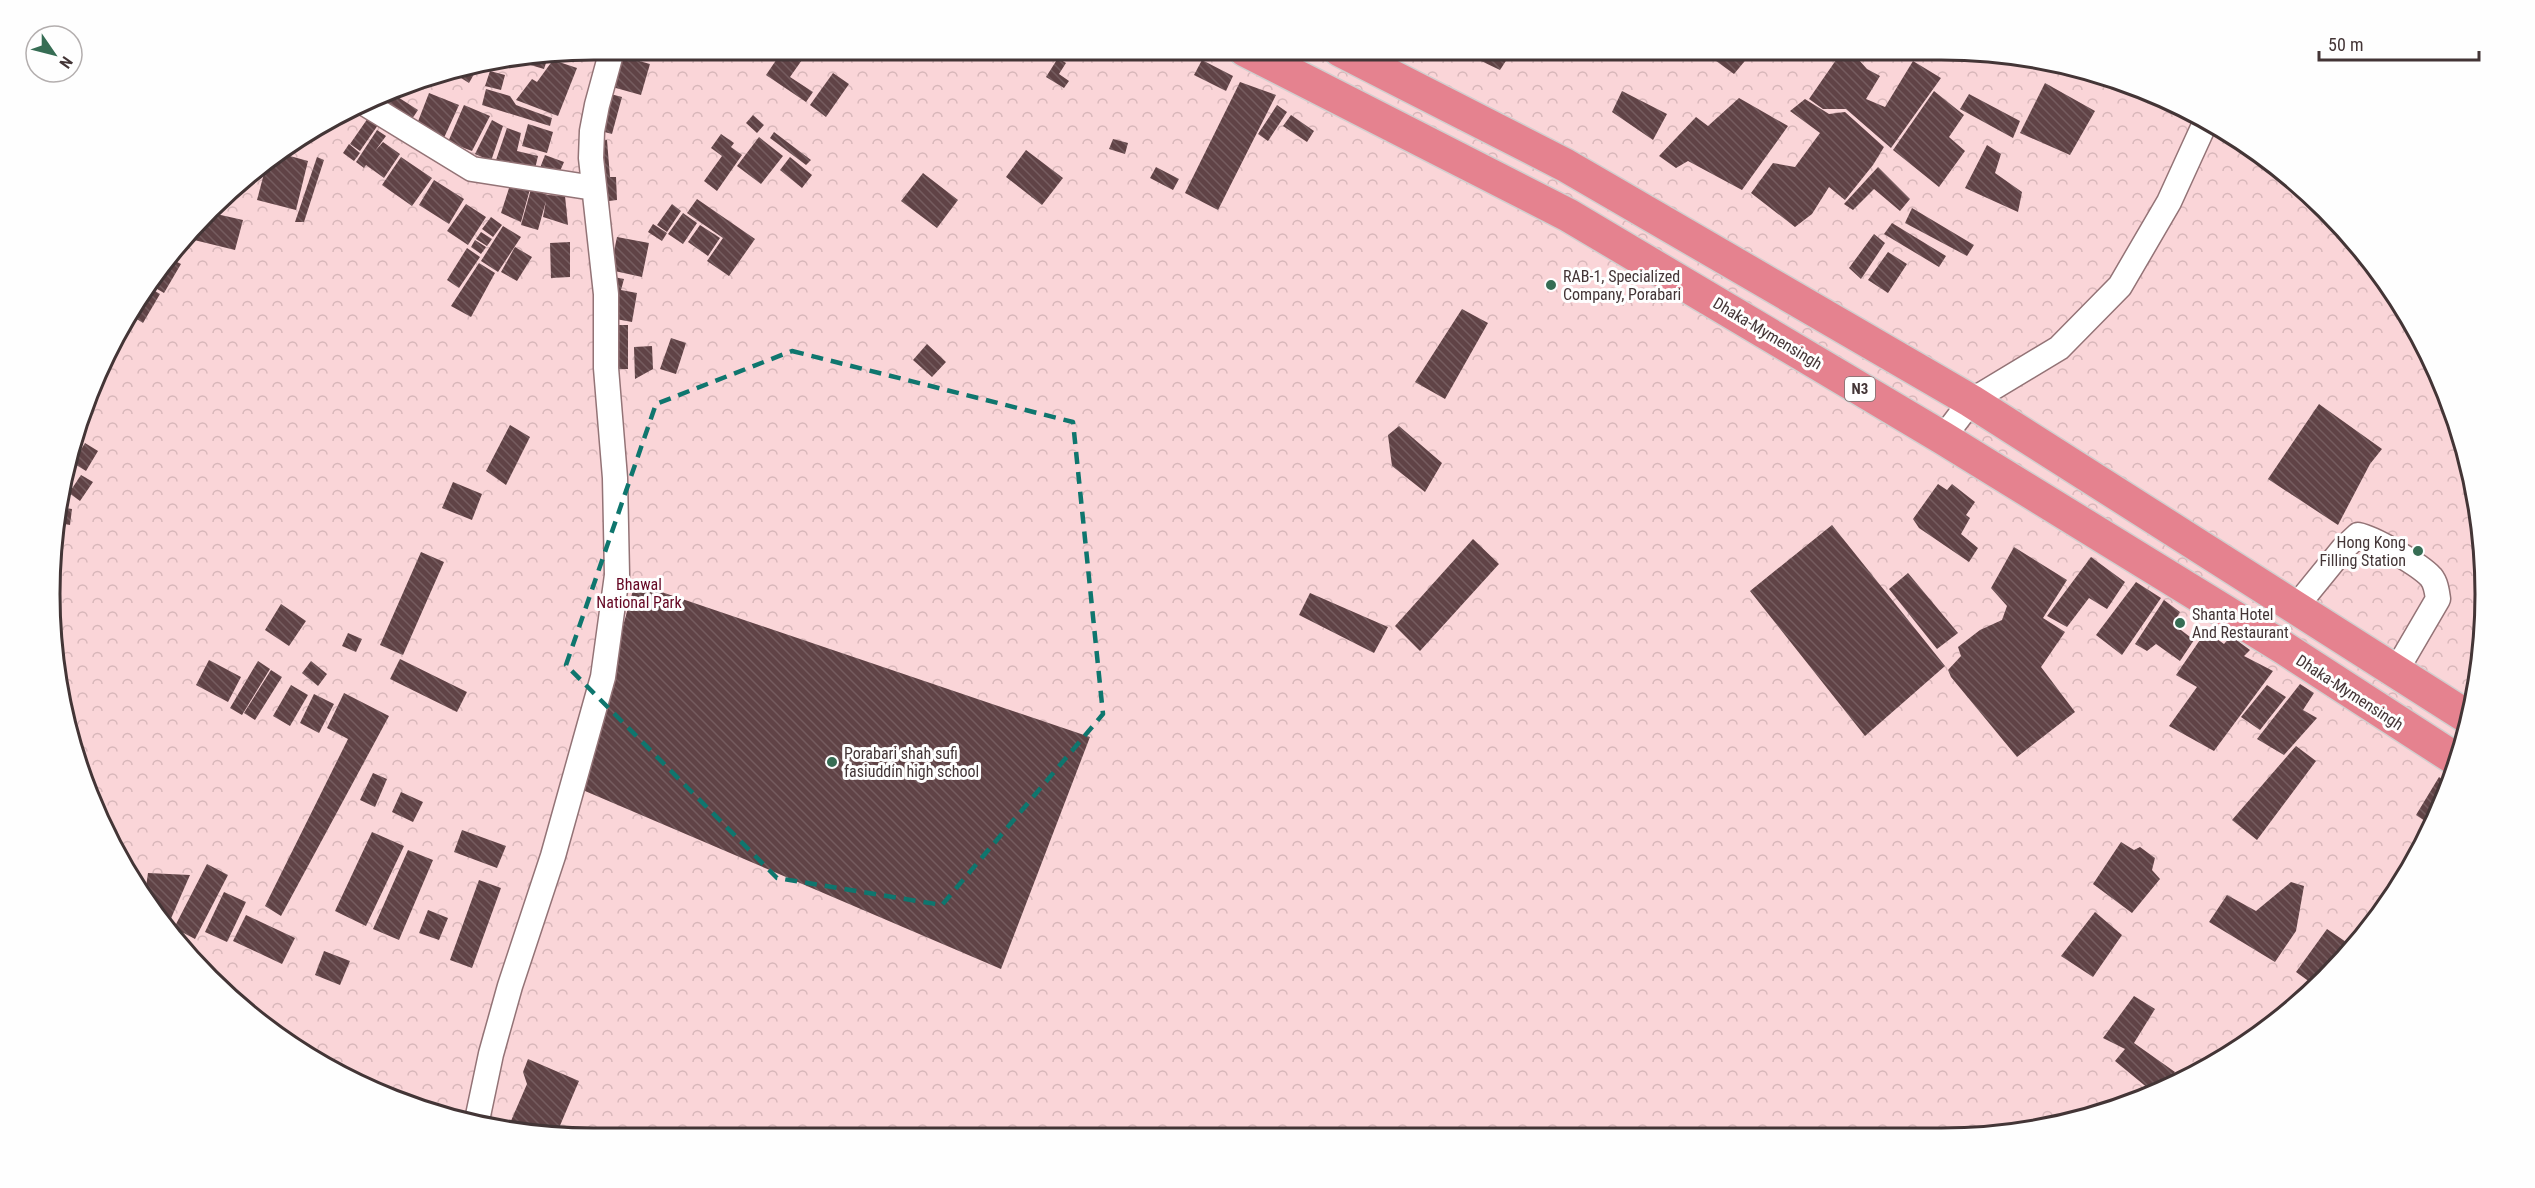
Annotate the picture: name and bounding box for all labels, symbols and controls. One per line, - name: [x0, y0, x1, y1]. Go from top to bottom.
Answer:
- north arrow: [24, 24, 84, 84]
- scale bar: [2319, 24, 2480, 62]
- text: 50 m: [2328, 34, 2363, 55]
- text: N: [55, 53, 76, 72]
- place label: RAB-1, Specialized Company, Porabari: [1563, 267, 1681, 304]
- marker: RAB-1, Specialized Company, Porabari: [1544, 278, 1558, 292]
- street label: Dhaka-Mymensingh: [1710, 293, 1826, 373]
- road number: N3: [1845, 377, 1875, 401]
- place label: Hong Kong Filling Station: [2319, 533, 2406, 570]
- marker: Hong Kong Filling Station: [2411, 544, 2425, 558]
- park label: Bhawal National Park: [596, 575, 682, 612]
- place label: Shanta Hotel And Restaurant: [2192, 605, 2289, 642]
- marker: Shanta Hotel And Restaurant: [2173, 616, 2187, 630]
- street label: Dhaka-Mymensingh: [2293, 651, 2407, 734]
- place label: Porabari shah sufi fasiuddin high school: [844, 744, 979, 781]
- marker: Porabari shah sufi fasiuddin high school: [825, 755, 839, 769]

